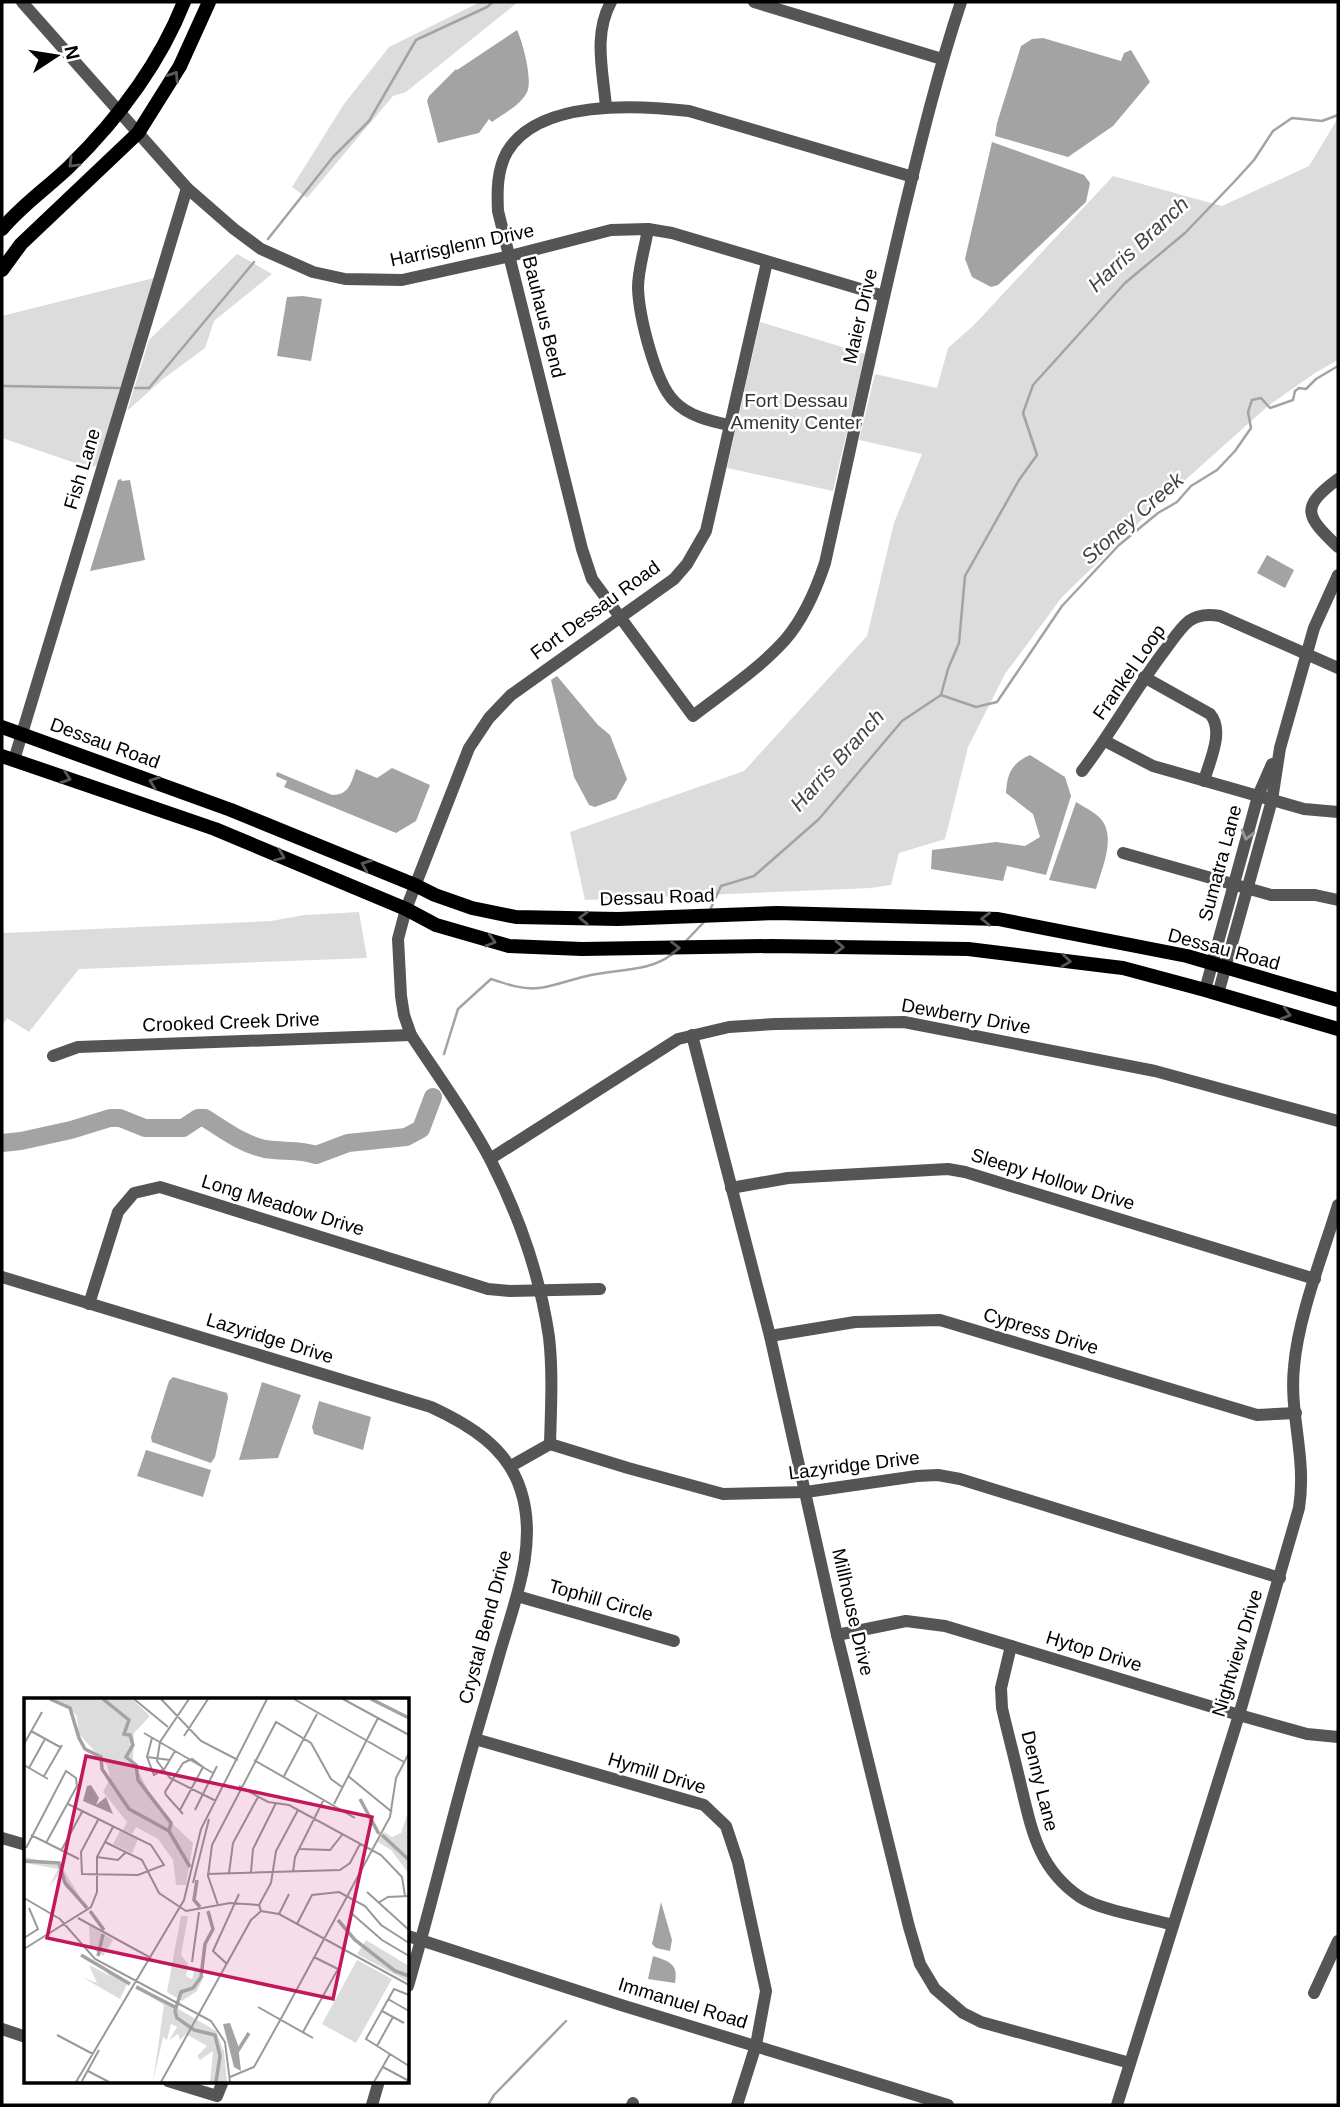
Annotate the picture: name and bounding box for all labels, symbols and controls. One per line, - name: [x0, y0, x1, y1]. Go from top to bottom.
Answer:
- north arrow: [21, 21, 91, 91]
- text: N: [60, 44, 84, 61]
- one-way arrow: [166, 70, 179, 83]
- one-way arrow: [68, 154, 81, 167]
- water label: Harris Branch: [1083, 192, 1193, 296]
- street label: Harrisglenn Drive: [388, 219, 536, 271]
- street label: Bauhaus Bend: [519, 254, 569, 380]
- street label: Maier Drive: [839, 266, 881, 366]
- park label: Fort Dessau Amenity Center: [731, 390, 862, 433]
- street label: Fish Lane: [60, 426, 104, 512]
- water label: Stoney Creek: [1076, 467, 1189, 568]
- street label: Fort Dessau Road: [526, 556, 664, 664]
- street label: Frankel Loop: [1089, 621, 1169, 723]
- water label: Harris Branch: [786, 705, 888, 815]
- street label: Dessau Road: [47, 713, 163, 773]
- one-way arrow: [60, 770, 72, 784]
- one-way arrow: [149, 776, 161, 790]
- street label: Sumatra Lane: [1194, 803, 1246, 923]
- one-way arrow: [1241, 828, 1256, 840]
- one-way arrow: [273, 848, 285, 862]
- one-way arrow: [361, 860, 373, 874]
- street label: Dessau Road: [599, 884, 715, 910]
- one-way arrow: [579, 910, 589, 926]
- one-way arrow: [980, 911, 991, 927]
- street label: Dessau Road: [1166, 924, 1282, 974]
- one-way arrow: [484, 932, 496, 947]
- one-way arrow: [834, 939, 845, 955]
- one-way arrow: [669, 940, 680, 955]
- one-way arrow: [1060, 954, 1072, 969]
- street label: Dewberry Drive: [900, 994, 1032, 1038]
- one-way arrow: [1280, 1006, 1292, 1021]
- street label: Crooked Creek Drive: [142, 1008, 320, 1036]
- street label: Sleepy Hollow Drive: [969, 1144, 1137, 1214]
- street label: Long Meadow Drive: [199, 1170, 367, 1240]
- street label: Cypress Drive: [981, 1304, 1101, 1358]
- street label: Lazyridge Drive: [204, 1309, 336, 1367]
- street label: Lazyridge Drive: [787, 1447, 921, 1483]
- street label: Millhouse Drive: [828, 1546, 878, 1678]
- street label: Crystal Bend Drive: [454, 1548, 516, 1706]
- street label: Tophill Circle: [546, 1575, 656, 1625]
- street label: Nightview Drive: [1208, 1587, 1266, 1719]
- street label: Hytop Drive: [1043, 1626, 1145, 1676]
- inset map: [24, 1698, 410, 2082]
- street label: Denny Lane: [1017, 1729, 1063, 1833]
- street label: Hymill Drive: [605, 1748, 709, 1798]
- street label: Immanuel Road: [616, 1973, 750, 2033]

